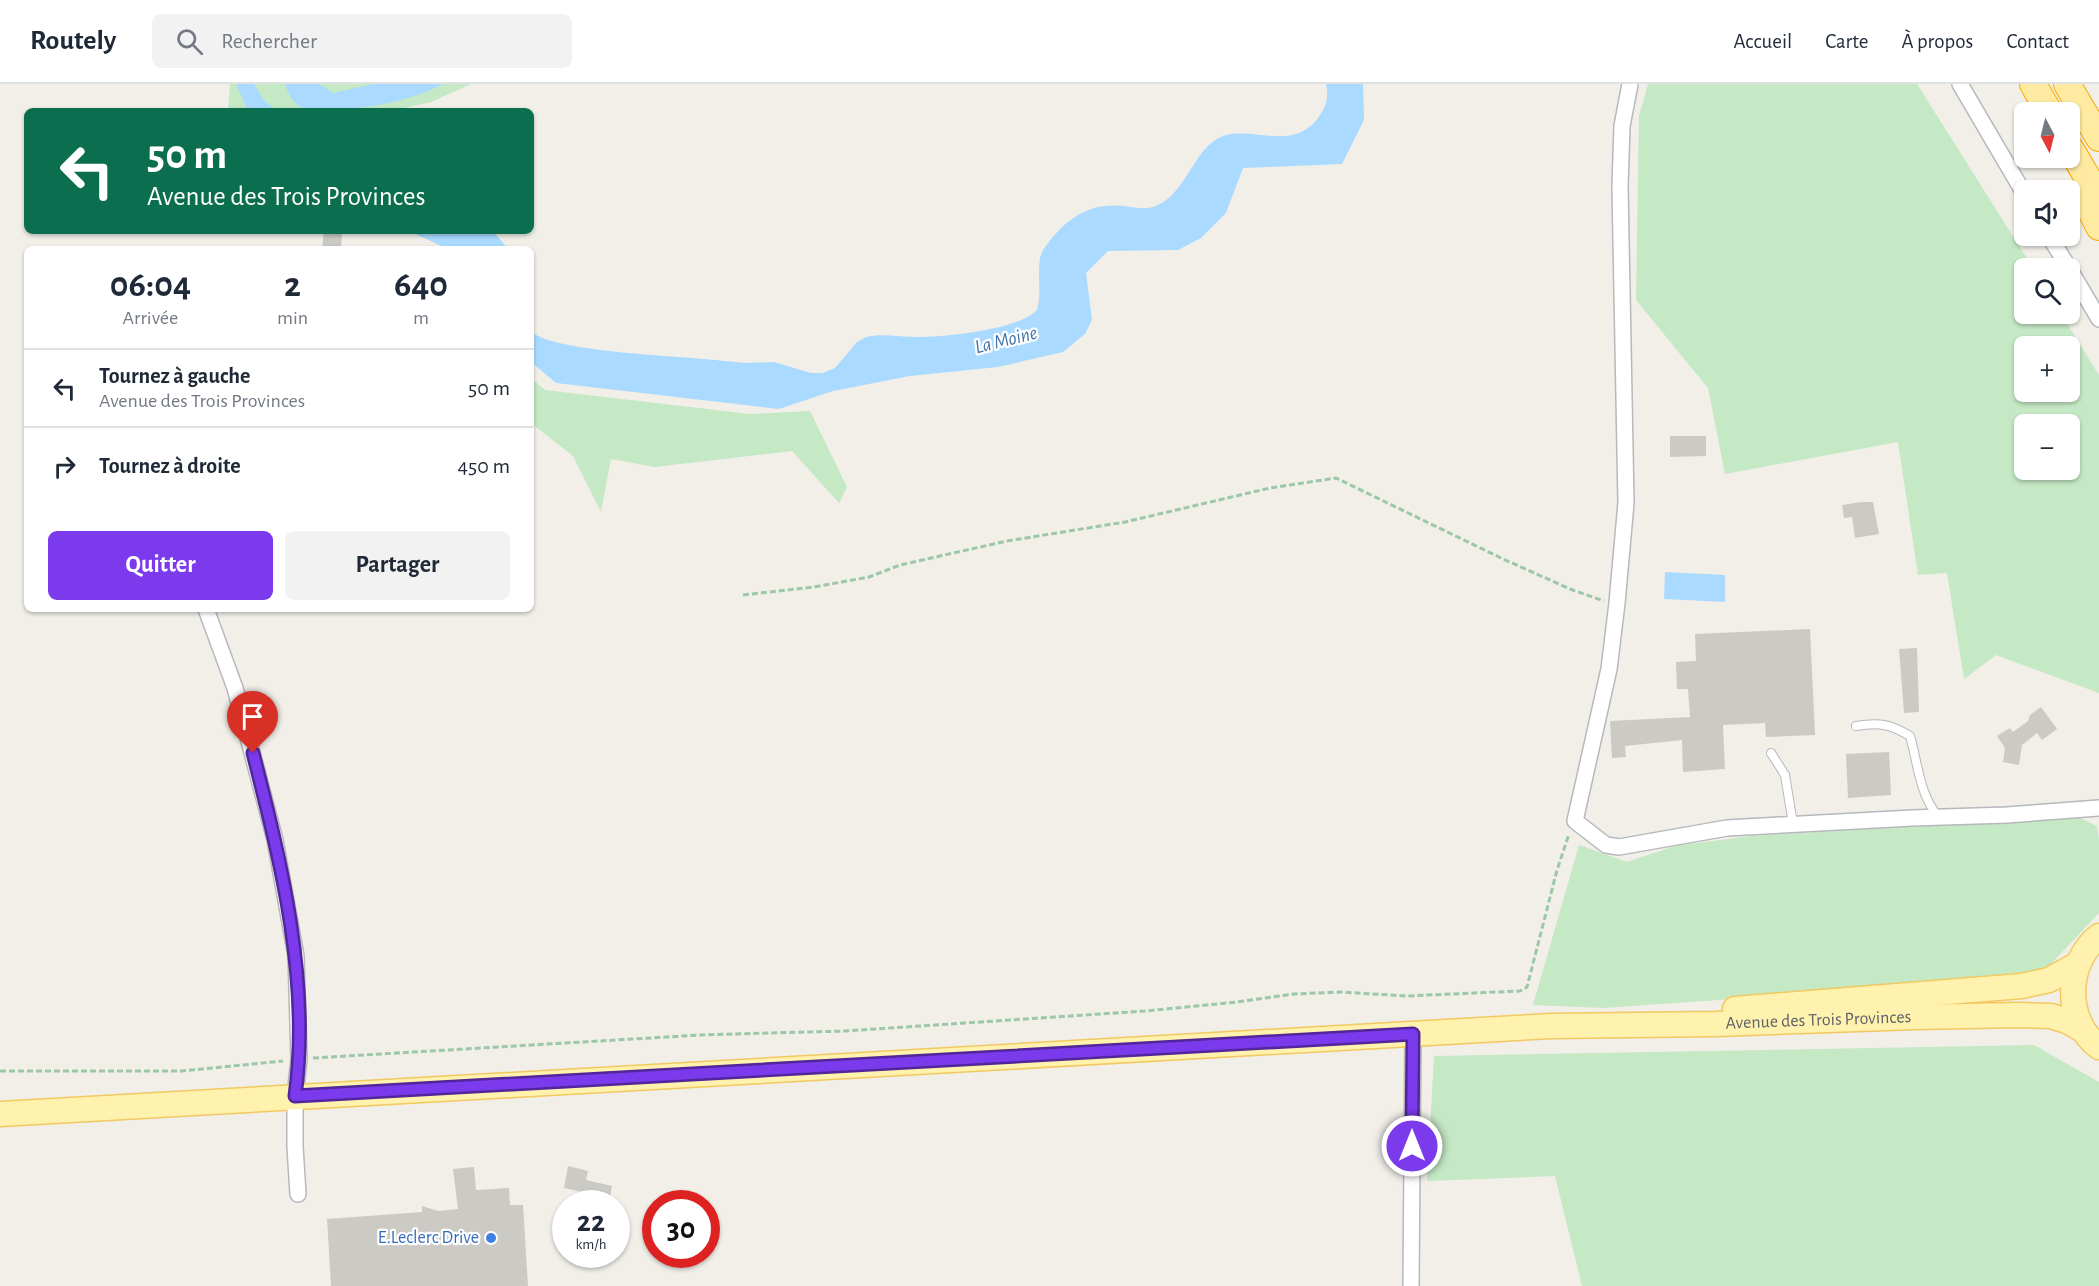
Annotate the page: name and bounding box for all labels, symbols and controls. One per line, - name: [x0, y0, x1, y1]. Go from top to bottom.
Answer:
- search box: [152, 14, 572, 68]
- icon: search: [173, 25, 206, 58]
- text: Routely: [30, 27, 116, 55]
- text: Rechercher: [221, 30, 317, 52]
- text: Accueil: [1734, 31, 1792, 52]
- text: Carte: [1825, 31, 1868, 52]
- text: À propos: [1901, 31, 1973, 52]
- text: Contact: [2006, 31, 2069, 52]
- north arrow: [2014, 102, 2080, 168]
- map controls: [2014, 102, 2080, 480]
- icon: left: [48, 132, 126, 210]
- text: 50 m: [147, 134, 227, 176]
- button: sound: [2014, 180, 2080, 246]
- text: Avenue des Trois Provinces: [147, 183, 425, 210]
- button: search: [2014, 258, 2080, 324]
- text: 06:04: [110, 267, 191, 303]
- text: 2: [284, 267, 301, 303]
- text: 640: [394, 267, 448, 303]
- text: Arrivée: [123, 308, 178, 328]
- text: min: [277, 308, 308, 328]
- text: m: [413, 308, 429, 328]
- water label: La Moine: [973, 322, 1040, 357]
- button: +: [2014, 336, 2080, 402]
- text: Tournez à gauche: [99, 365, 250, 387]
- icon: left: [48, 372, 81, 405]
- text: 50 m: [468, 377, 510, 399]
- text: Avenue des Trois Provinces: [99, 391, 305, 411]
- button: −: [2014, 414, 2080, 480]
- icon: right: [48, 450, 81, 483]
- text: Tournez à droite: [99, 455, 241, 477]
- text: 450 m: [457, 455, 510, 477]
- button: Quitter: [48, 531, 273, 600]
- button: Partager: [285, 531, 510, 600]
- pin: [227, 691, 278, 753]
- icon: arrive: [236, 700, 269, 733]
- street label: Avenue des Trois Provinces: [1725, 1008, 1912, 1033]
- position arrow: [1380, 1114, 1444, 1178]
- speed limit sign: 30: [642, 1190, 720, 1268]
- text: 22: [577, 1207, 605, 1237]
- place label: E.Leclerc Drive: [378, 1229, 479, 1247]
- marker: E.Leclerc Drive: [484, 1231, 498, 1245]
- text: km/h: [576, 1237, 606, 1252]

